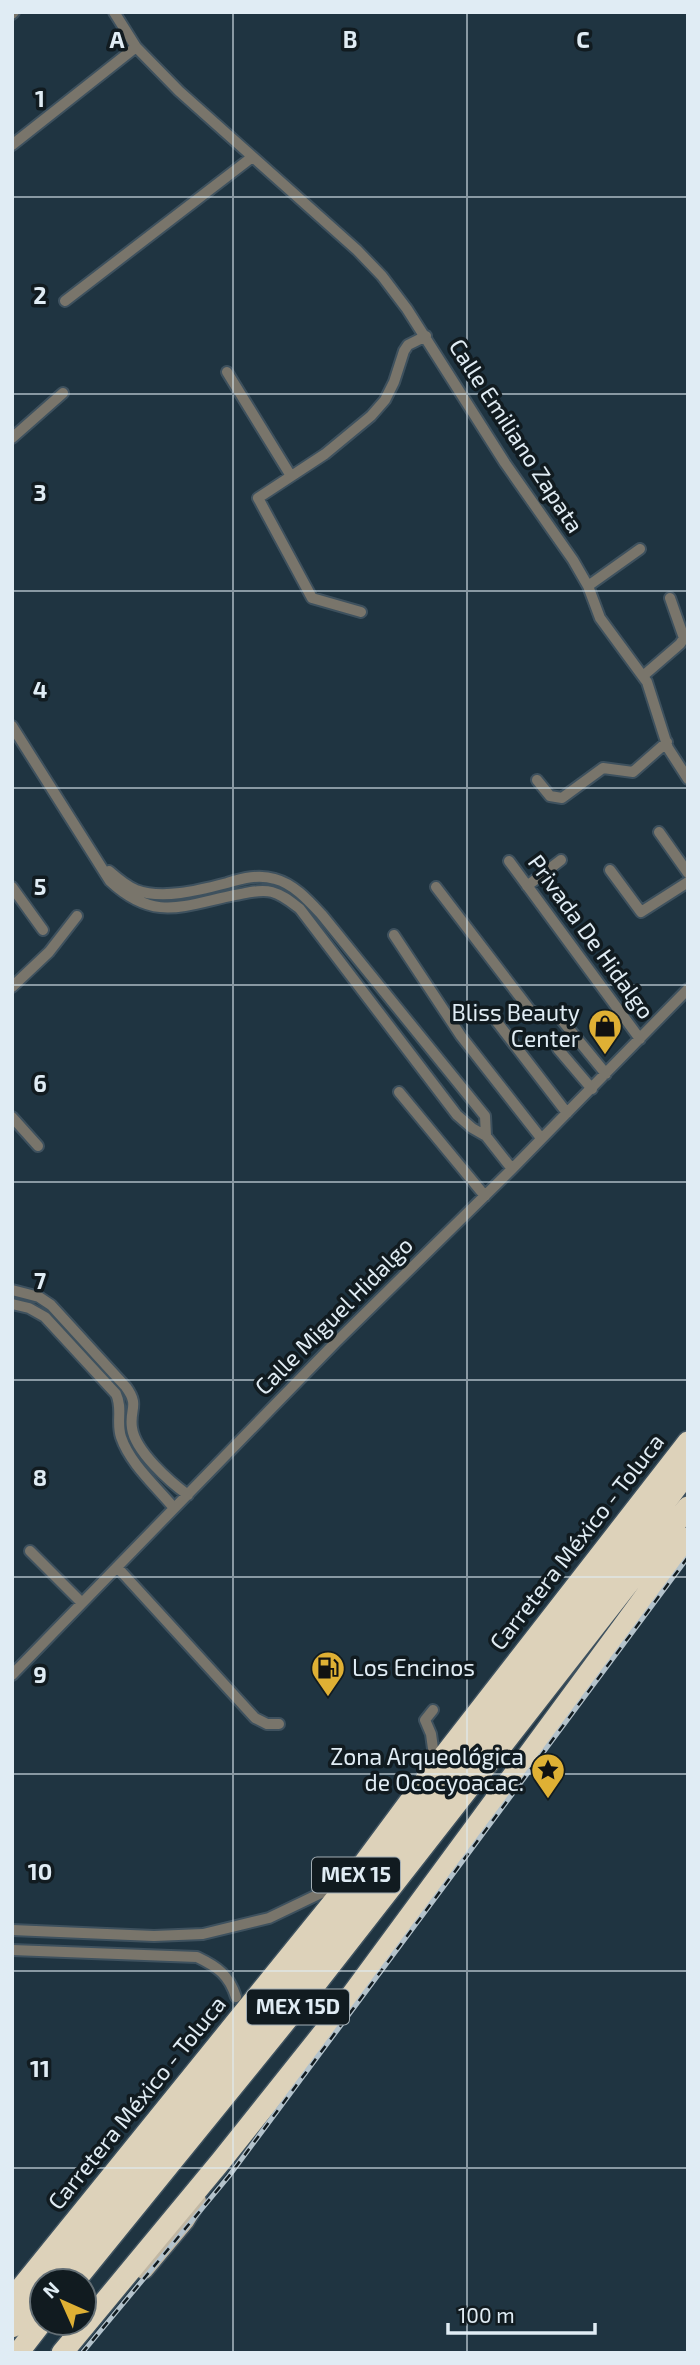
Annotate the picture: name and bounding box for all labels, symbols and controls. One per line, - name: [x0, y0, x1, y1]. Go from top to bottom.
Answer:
- text: A: [109, 25, 125, 53]
- text: B: [343, 25, 357, 53]
- text: C: [576, 25, 590, 53]
- text: 1: [35, 84, 45, 112]
- text: 2: [33, 281, 47, 309]
- street label: Calle Emiliano Zapata: [444, 333, 590, 538]
- text: 3: [33, 478, 47, 506]
- text: 4: [33, 675, 47, 703]
- street label: Privada De Hidalgo: [523, 849, 661, 1024]
- text: 5: [34, 872, 46, 900]
- place label: Bliss Beauty Center: [451, 998, 580, 1052]
- shop icon: Bliss Beauty Center: [586, 1007, 624, 1056]
- text: 6: [33, 1069, 47, 1097]
- street label: Calle Miguel Hidalgo: [248, 1230, 418, 1400]
- text: 7: [34, 1266, 46, 1294]
- street label: Carretera México - Toluca: [483, 1428, 669, 1655]
- text: 8: [33, 1463, 47, 1491]
- fuel station icon: Los Encinos: [309, 1649, 347, 1698]
- place label: Los Encinos: [352, 1653, 475, 1681]
- text: 9: [33, 1660, 47, 1688]
- place label: Zona Arqueológica de Ococyoacac.: [330, 1742, 524, 1796]
- place icon: Zona Arqueológica de Ococyoacac.: [529, 1751, 567, 1800]
- text: 10: [28, 1857, 52, 1885]
- road number: MEX 15: [312, 1857, 400, 1892]
- street label: Carretera México - Toluca: [41, 1990, 231, 2215]
- road number: MEX 15D: [247, 1990, 349, 2024]
- text: 11: [30, 2054, 50, 2082]
- north arrow: [28, 2267, 98, 2337]
- text: N: [38, 2277, 64, 2303]
- scale bar: [448, 2292, 595, 2336]
- text: 100 m: [458, 2302, 515, 2327]

